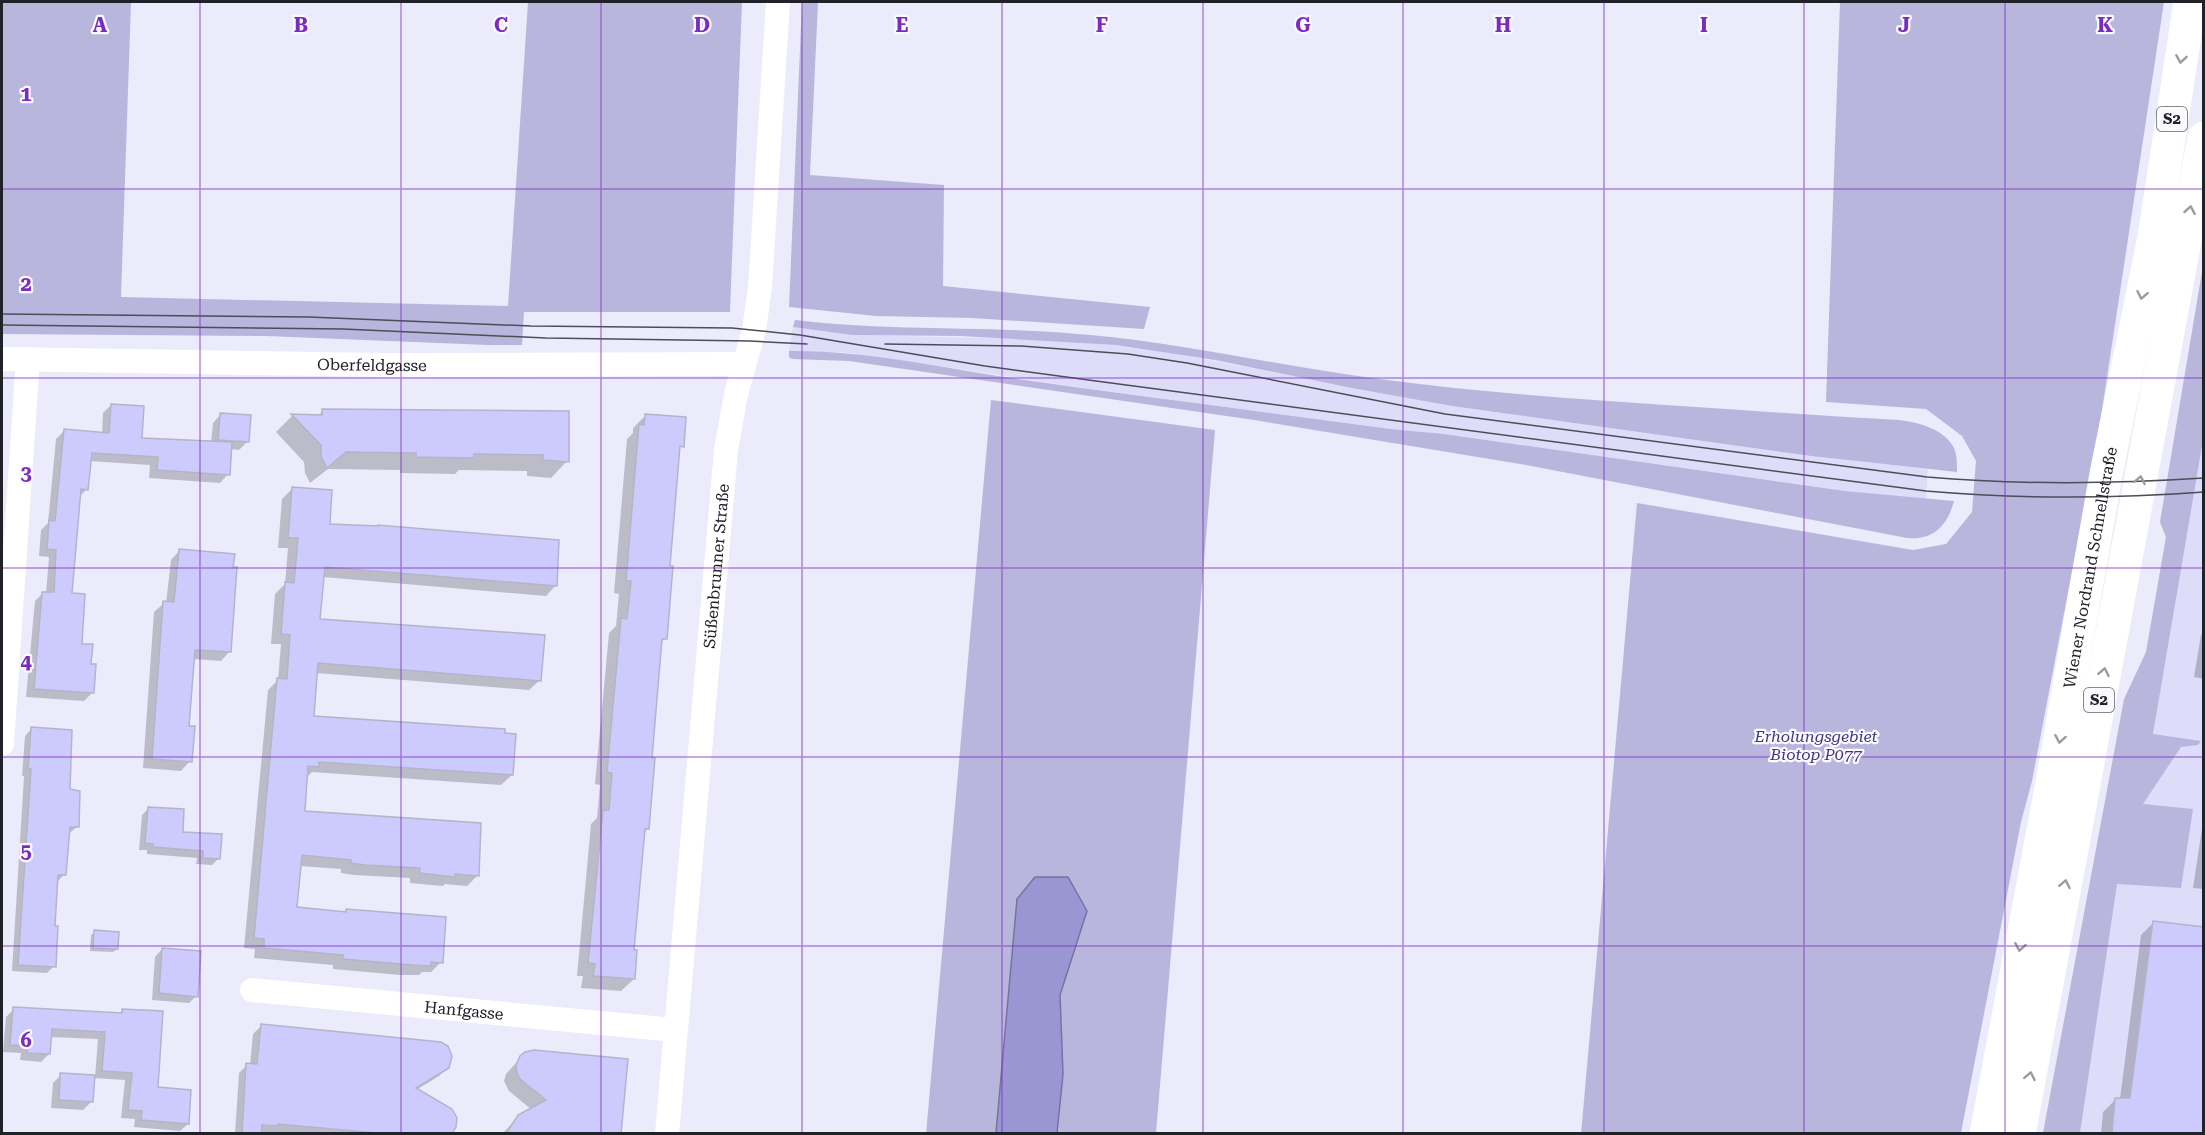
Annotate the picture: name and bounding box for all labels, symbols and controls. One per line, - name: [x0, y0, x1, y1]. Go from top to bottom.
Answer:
- text: A: [93, 13, 108, 37]
- text: B: [294, 13, 308, 37]
- text: C: [494, 13, 508, 37]
- text: D: [694, 13, 710, 37]
- text: E: [896, 13, 909, 37]
- text: F: [1096, 13, 1108, 37]
- text: G: [1295, 13, 1311, 37]
- text: H: [1495, 13, 1511, 37]
- text: I: [1700, 13, 1708, 37]
- text: J: [1898, 13, 1910, 37]
- text: K: [2097, 13, 2113, 37]
- one-way arrow: [2176, 55, 2188, 64]
- text: 1: [20, 82, 32, 106]
- road number: S2: [2157, 107, 2187, 131]
- one-way arrow: [2183, 205, 2196, 215]
- text: 2: [20, 272, 32, 296]
- one-way arrow: [2136, 289, 2149, 299]
- street label: Oberfeldgasse: [317, 355, 427, 375]
- street label: Wiener Nordrand Schnellstraße: [2060, 445, 2121, 690]
- text: 3: [20, 461, 32, 485]
- one-way arrow: [2133, 475, 2146, 485]
- street label: Süßenbrunner Straße: [700, 483, 733, 649]
- text: 4: [20, 650, 32, 674]
- one-way arrow: [2098, 667, 2110, 677]
- road number: S2: [2084, 688, 2114, 712]
- park label: Erholungsgebiet Biotop P077: [1753, 727, 1878, 764]
- one-way arrow: [2054, 733, 2067, 743]
- text: 5: [20, 839, 32, 863]
- one-way arrow: [2058, 880, 2071, 890]
- one-way arrow: [2015, 942, 2027, 952]
- street label: Hanfgasse: [423, 997, 505, 1024]
- text: 6: [20, 1028, 32, 1052]
- one-way arrow: [2023, 1071, 2035, 1081]

